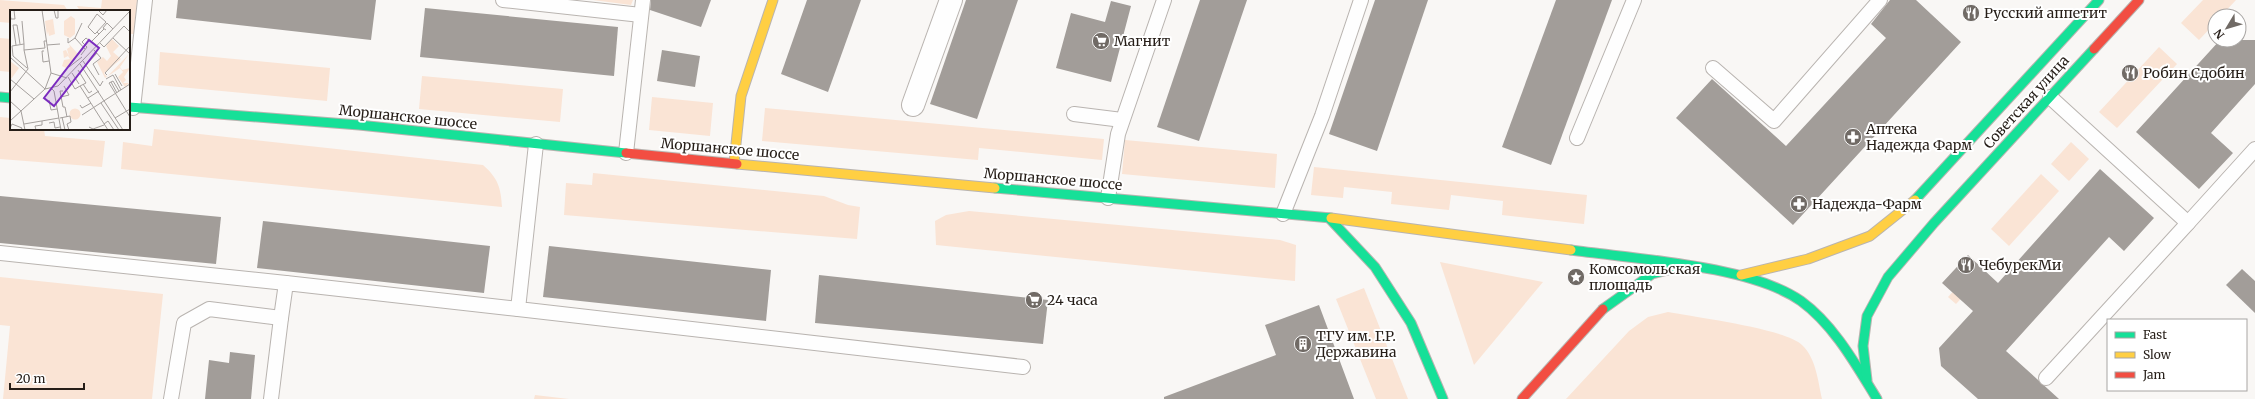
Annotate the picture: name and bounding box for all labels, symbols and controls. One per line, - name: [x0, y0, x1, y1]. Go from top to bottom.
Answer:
- restaurant icon: Русский аппетит: [1961, 3, 1981, 23]
- place label: Русский аппетит: [1984, 4, 2107, 22]
- north arrow: [2207, 8, 2247, 48]
- inset map: [10, 10, 130, 130]
- text: N: [2211, 26, 2227, 42]
- supermarket icon: Магнит: [1091, 31, 1111, 51]
- place label: Магнит: [1114, 32, 1171, 50]
- street label: Советская улица: [1979, 51, 2073, 152]
- restaurant icon: Робин Сдобин: [2120, 63, 2140, 83]
- place label: Робин Сдобин: [2143, 64, 2245, 82]
- street label: Моршанское шоссе: [338, 101, 478, 133]
- place label: Аптека Надежда Фарм: [1865, 120, 1973, 154]
- pharmacy icon: Аптека Надежда Фарм: [1843, 127, 1863, 147]
- street label: Моршанское шоссе: [660, 134, 800, 164]
- street label: Моршанское шоссе: [983, 164, 1123, 194]
- pharmacy icon: Надежда-Фарм: [1789, 194, 1809, 214]
- place label: Надежда-Фарм: [1812, 195, 1923, 213]
- restaurant icon: ЧебурекМи: [1956, 255, 1976, 275]
- place label: ЧебурекМи: [1979, 256, 2062, 274]
- place label: Комсомольская площадь: [1589, 260, 1700, 294]
- place icon: Комсомольская площадь: [1566, 267, 1586, 287]
- supermarket icon: 24 часа: [1024, 290, 1044, 310]
- place label: 24 часа: [1047, 291, 1098, 309]
- legend: [2107, 319, 2247, 391]
- place label: ТГУ им. Г.Р. Державина: [1316, 327, 1397, 361]
- text: Fast: [2143, 327, 2167, 342]
- building icon: ТГУ им. Г.Р. Державина: [1293, 334, 1313, 354]
- text: Slow: [2143, 347, 2172, 362]
- scale bar: [10, 365, 84, 391]
- text: Jam: [2142, 367, 2166, 382]
- text: 20 m: [16, 371, 45, 386]

